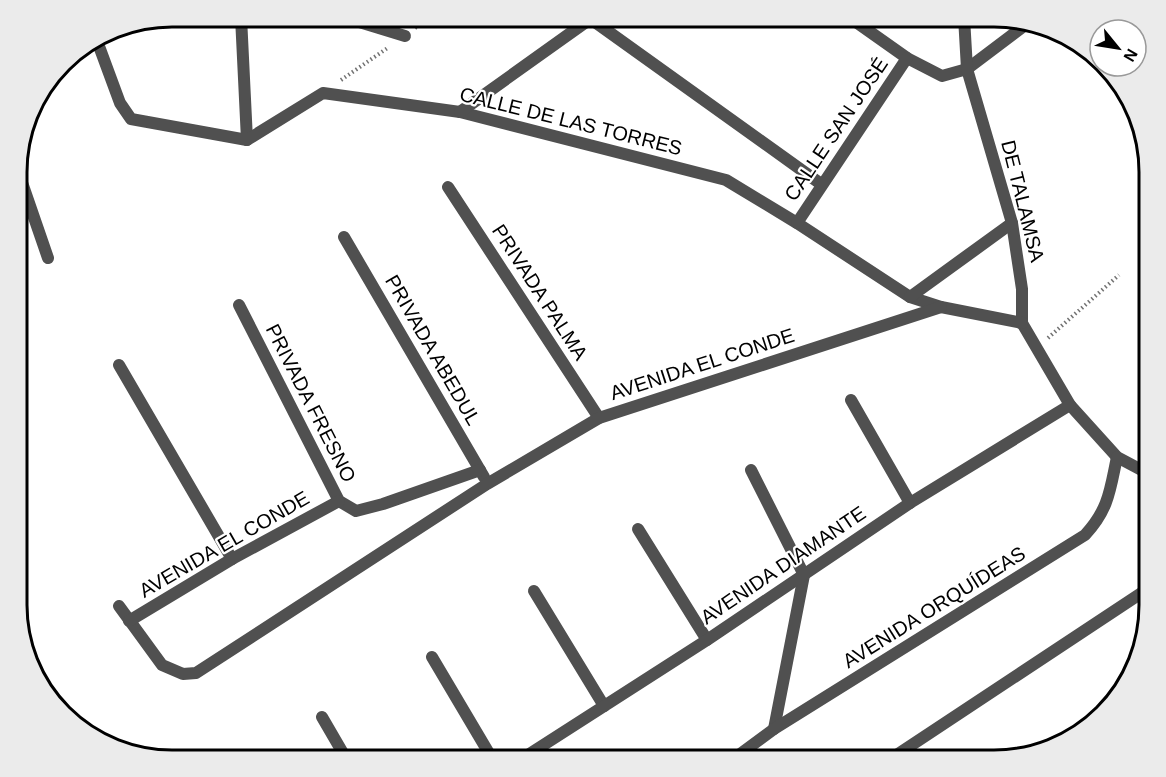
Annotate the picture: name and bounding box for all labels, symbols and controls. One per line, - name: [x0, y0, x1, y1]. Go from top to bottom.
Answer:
- north arrow: [1088, 18, 1148, 78]
- text: N: [1120, 46, 1141, 65]
- street label: CALLE SAN JOSÉ: [780, 53, 892, 205]
- street label: CALLE DE LAS TORRES: [458, 83, 684, 159]
- street label: DE TALAMSA: [997, 138, 1049, 265]
- street label: PRIVADA PALMA: [488, 220, 592, 364]
- street label: PRIVADA ABEDUL: [381, 271, 485, 429]
- street label: PRIVADA FRESNO: [262, 320, 360, 486]
- street label: AVENIDA EL CONDE: [607, 324, 797, 404]
- street label: AVENIDA EL CONDE: [135, 486, 313, 602]
- street label: AVENIDA DIAMANTE: [696, 502, 870, 628]
- street label: AVENIDA ORQUÍDEAS: [839, 542, 1029, 672]

